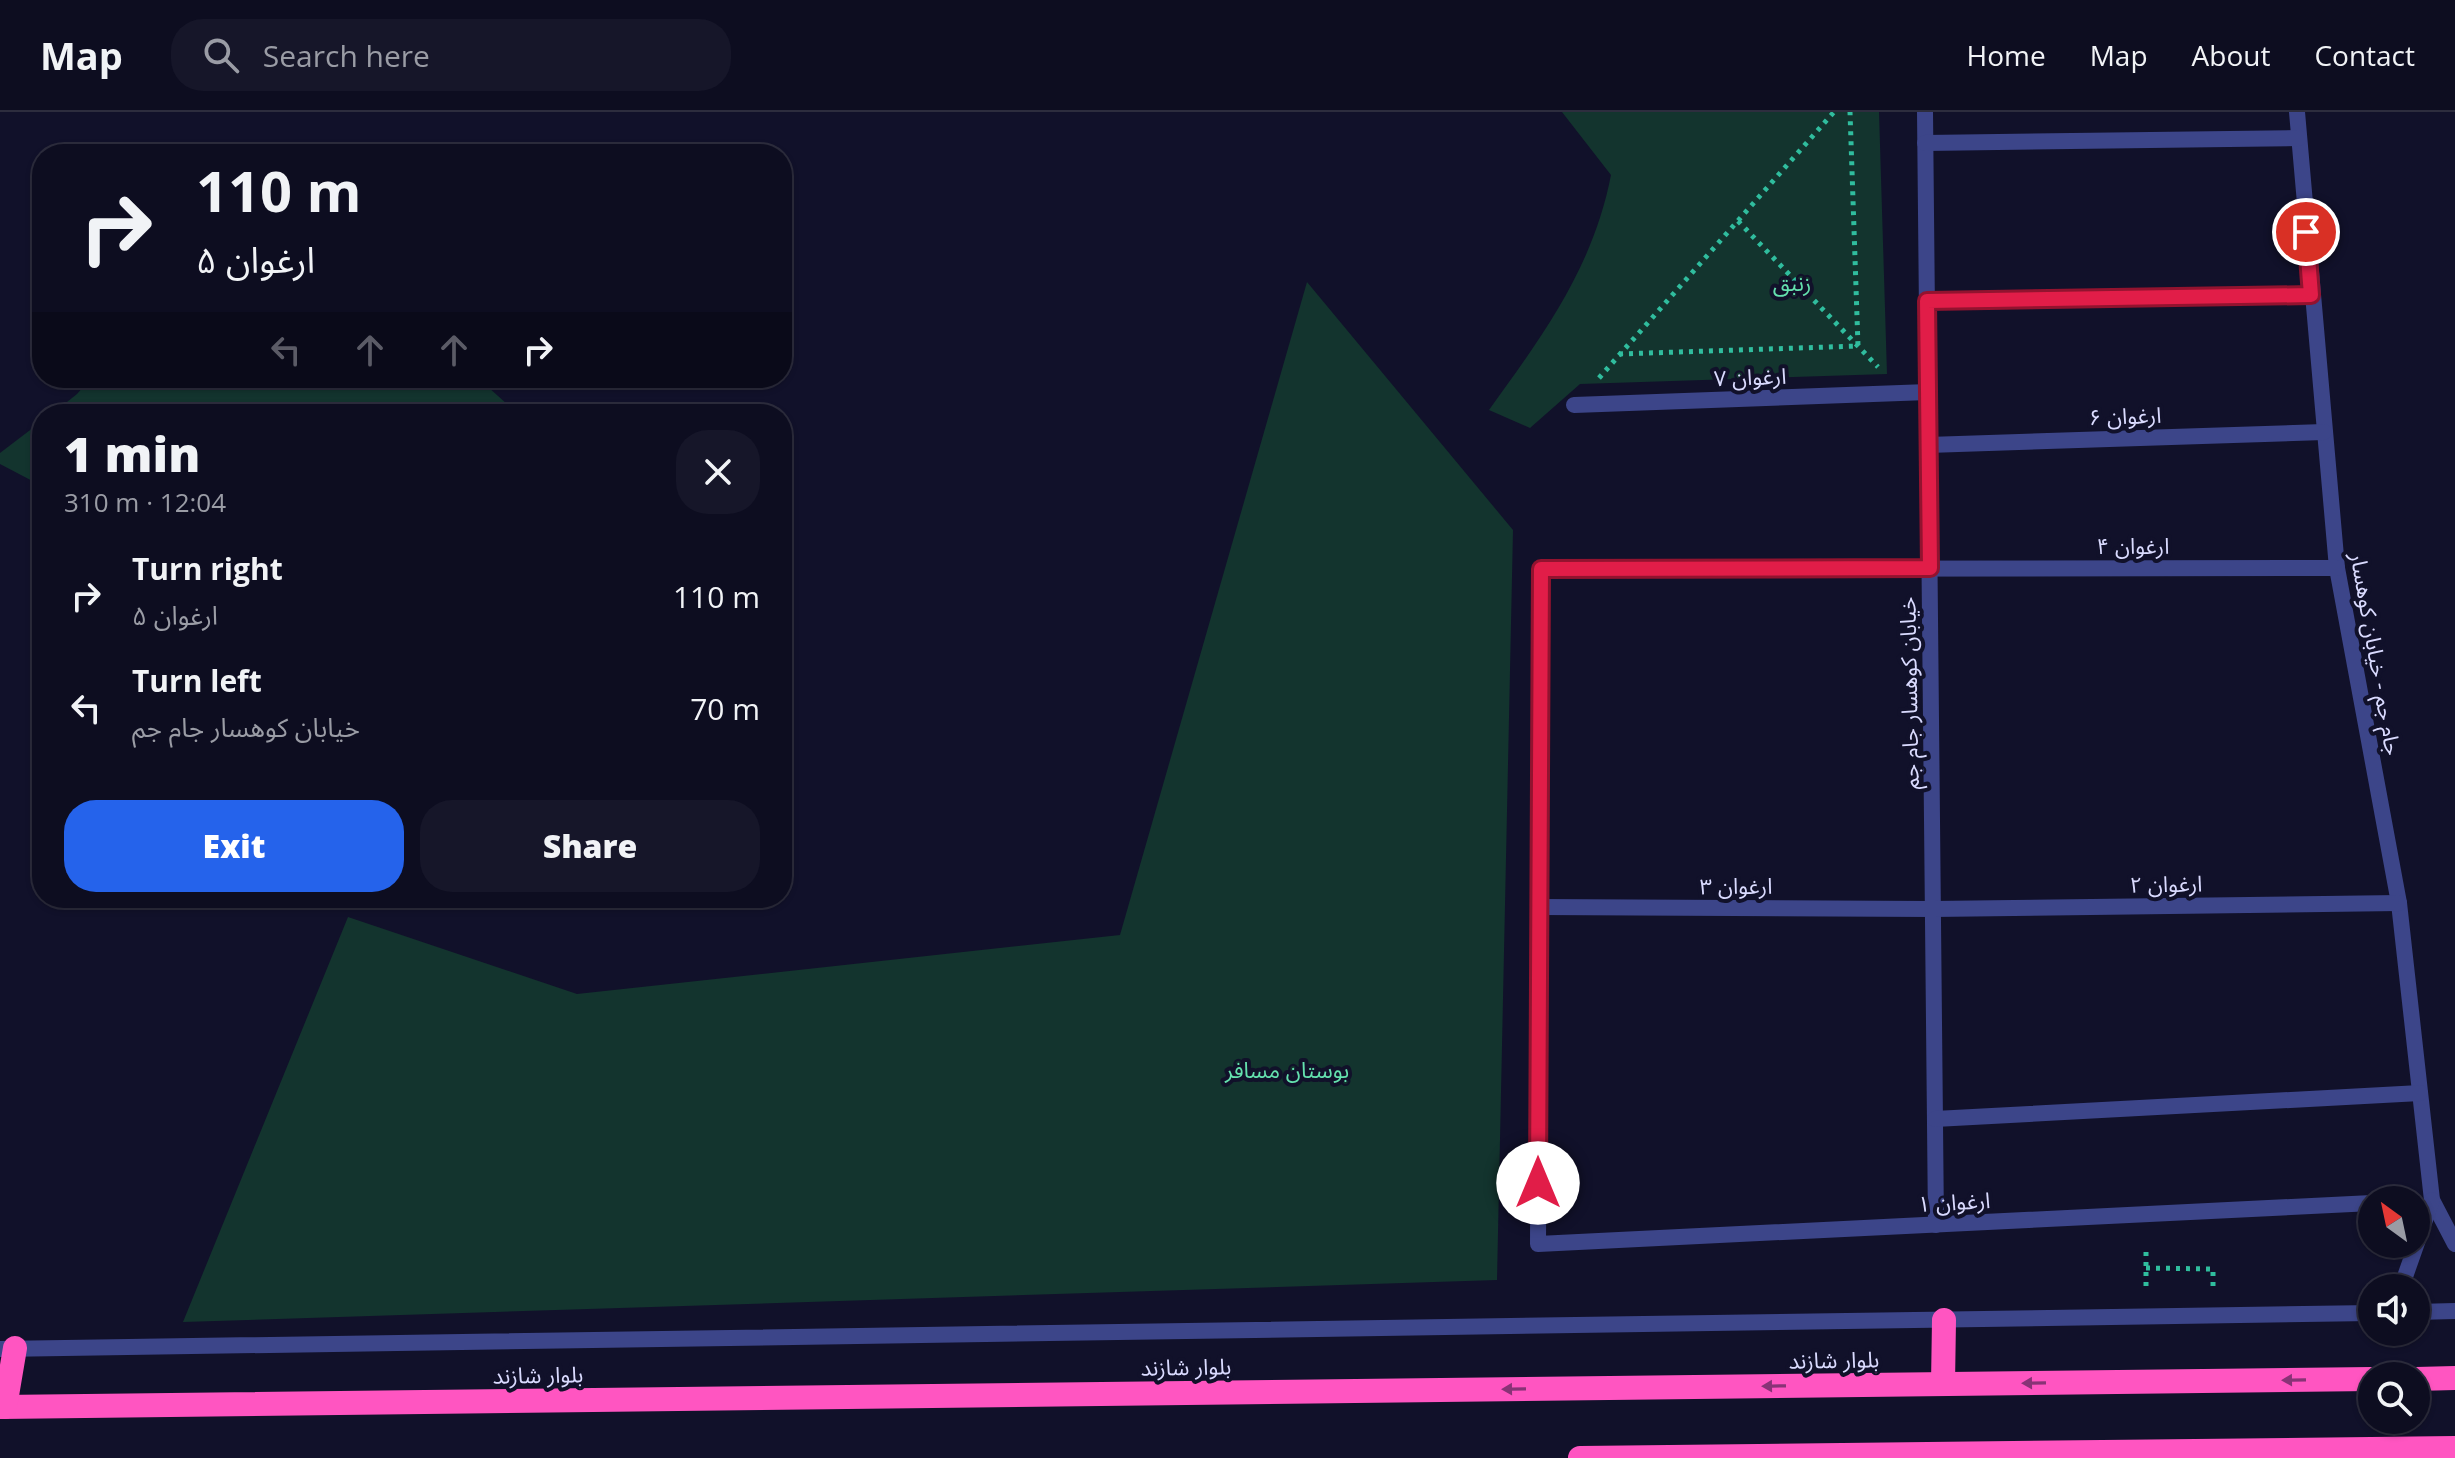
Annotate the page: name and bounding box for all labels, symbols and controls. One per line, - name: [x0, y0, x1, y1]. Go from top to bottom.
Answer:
- search box: [171, 19, 731, 91]
- text: Map: [40, 29, 123, 81]
- icon: search: [199, 33, 243, 77]
- text: Search here: [263, 35, 430, 76]
- text: Home: [1967, 36, 2046, 74]
- text: Map: [2090, 36, 2148, 74]
- text: About: [2192, 36, 2270, 74]
- text: Contact: [2314, 36, 2415, 74]
- text: 110 m: [196, 152, 362, 228]
- icon: right: [64, 176, 168, 280]
- pin: [2272, 198, 2340, 266]
- icon: arrive: [2284, 210, 2328, 254]
- text: ارغوان ۵: [196, 235, 315, 284]
- park label: زنبق: [1773, 267, 1811, 297]
- icon: left: [264, 328, 308, 372]
- icon: ahead: [348, 328, 392, 372]
- icon: ahead: [432, 328, 476, 372]
- icon: right: [516, 328, 560, 372]
- street label: ارغوان ۷: [1713, 360, 1787, 392]
- street label: ارغوان ۶: [2088, 399, 2162, 431]
- text: 1 min: [64, 421, 200, 486]
- button: close: [676, 430, 760, 514]
- text: 310 m · 12:04: [64, 484, 226, 520]
- street label: ارغوان ۴: [2097, 530, 2169, 560]
- text: Turn right: [132, 548, 283, 589]
- street label: جام جم - خیابان کوهسار: [2341, 549, 2410, 758]
- icon: right: [64, 574, 108, 618]
- text: 110 m: [673, 576, 760, 617]
- street label: خیابان کوهسار جام جم: [1891, 596, 1928, 790]
- text: ارغوان ۵: [132, 597, 218, 633]
- text: Turn left: [132, 660, 262, 701]
- icon: left: [64, 686, 108, 730]
- text: 70 m: [690, 688, 760, 729]
- text: خیابان کوهسار جام جم: [132, 709, 360, 745]
- button: Exit: [64, 800, 404, 892]
- button: Share: [420, 800, 760, 892]
- street label: ارغوان ۲: [2129, 867, 2203, 899]
- street label: ارغوان ۳: [1700, 870, 1772, 900]
- park label: بوستان مسافر: [1224, 1054, 1349, 1084]
- position arrow: [1496, 1141, 1580, 1225]
- street label: ارغوان ۱: [1917, 1184, 1991, 1218]
- north arrow: [2358, 1186, 2430, 1258]
- map controls: [2358, 1186, 2430, 1434]
- button: sound: [2358, 1274, 2430, 1346]
- street label: بلوار شازند: [1788, 1343, 1880, 1375]
- street label: بلوار شازند: [1140, 1350, 1232, 1382]
- street label: بلوار شازند: [492, 1358, 584, 1390]
- button: search: [2358, 1362, 2430, 1434]
- one-way arrow: [2281, 1374, 2306, 1387]
- one-way arrow: [2021, 1377, 2046, 1390]
- one-way arrow: [1761, 1380, 1786, 1393]
- one-way arrow: [1501, 1383, 1526, 1396]

